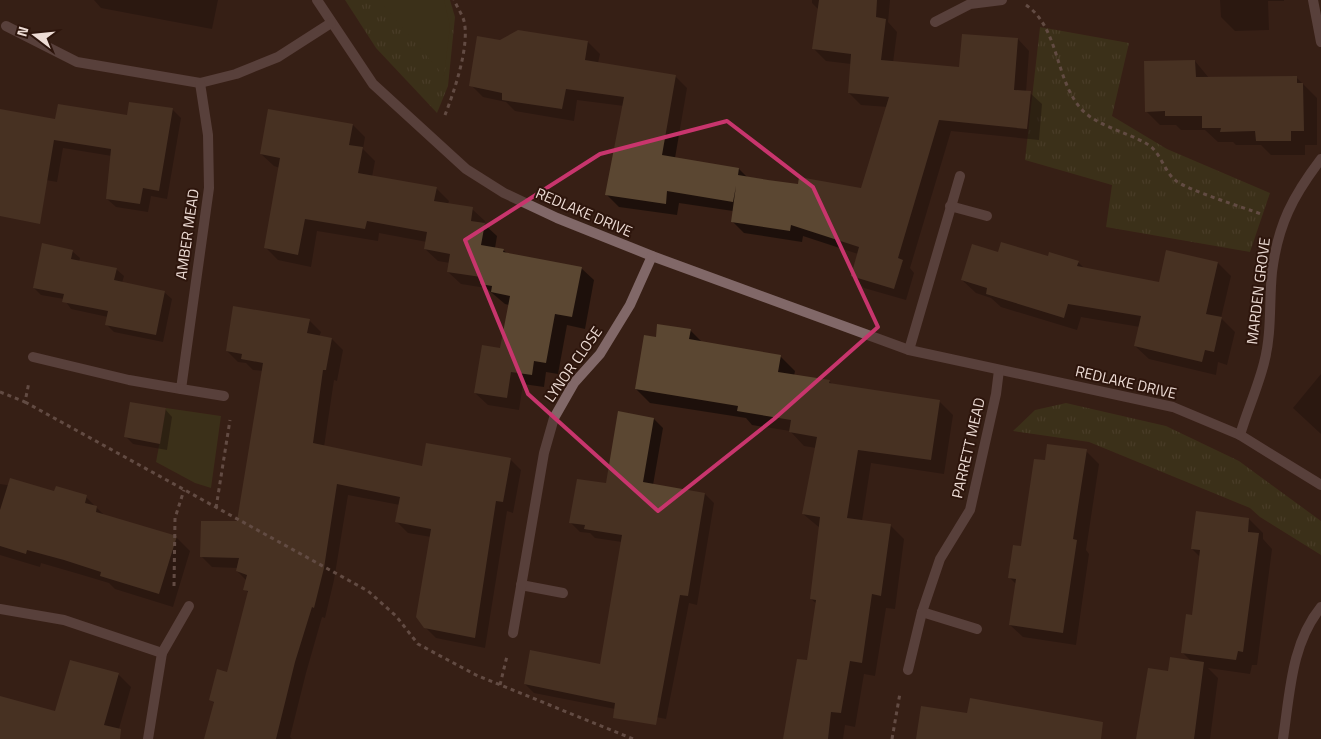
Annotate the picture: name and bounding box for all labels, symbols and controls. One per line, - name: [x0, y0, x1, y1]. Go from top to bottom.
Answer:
- north arrow: [10, 10, 60, 60]
- text: N: [11, 24, 33, 39]
- street label: REDLAKE DRIVE: [532, 181, 636, 243]
- street label: AMBER MEAD: [169, 187, 205, 281]
- street label: MARDEN GROVE: [1240, 236, 1276, 346]
- street label: LYNOR CLOSE: [538, 321, 608, 407]
- street label: REDLAKE DRIVE: [1073, 359, 1179, 405]
- street label: PARRETT MEAD: [945, 395, 991, 501]

